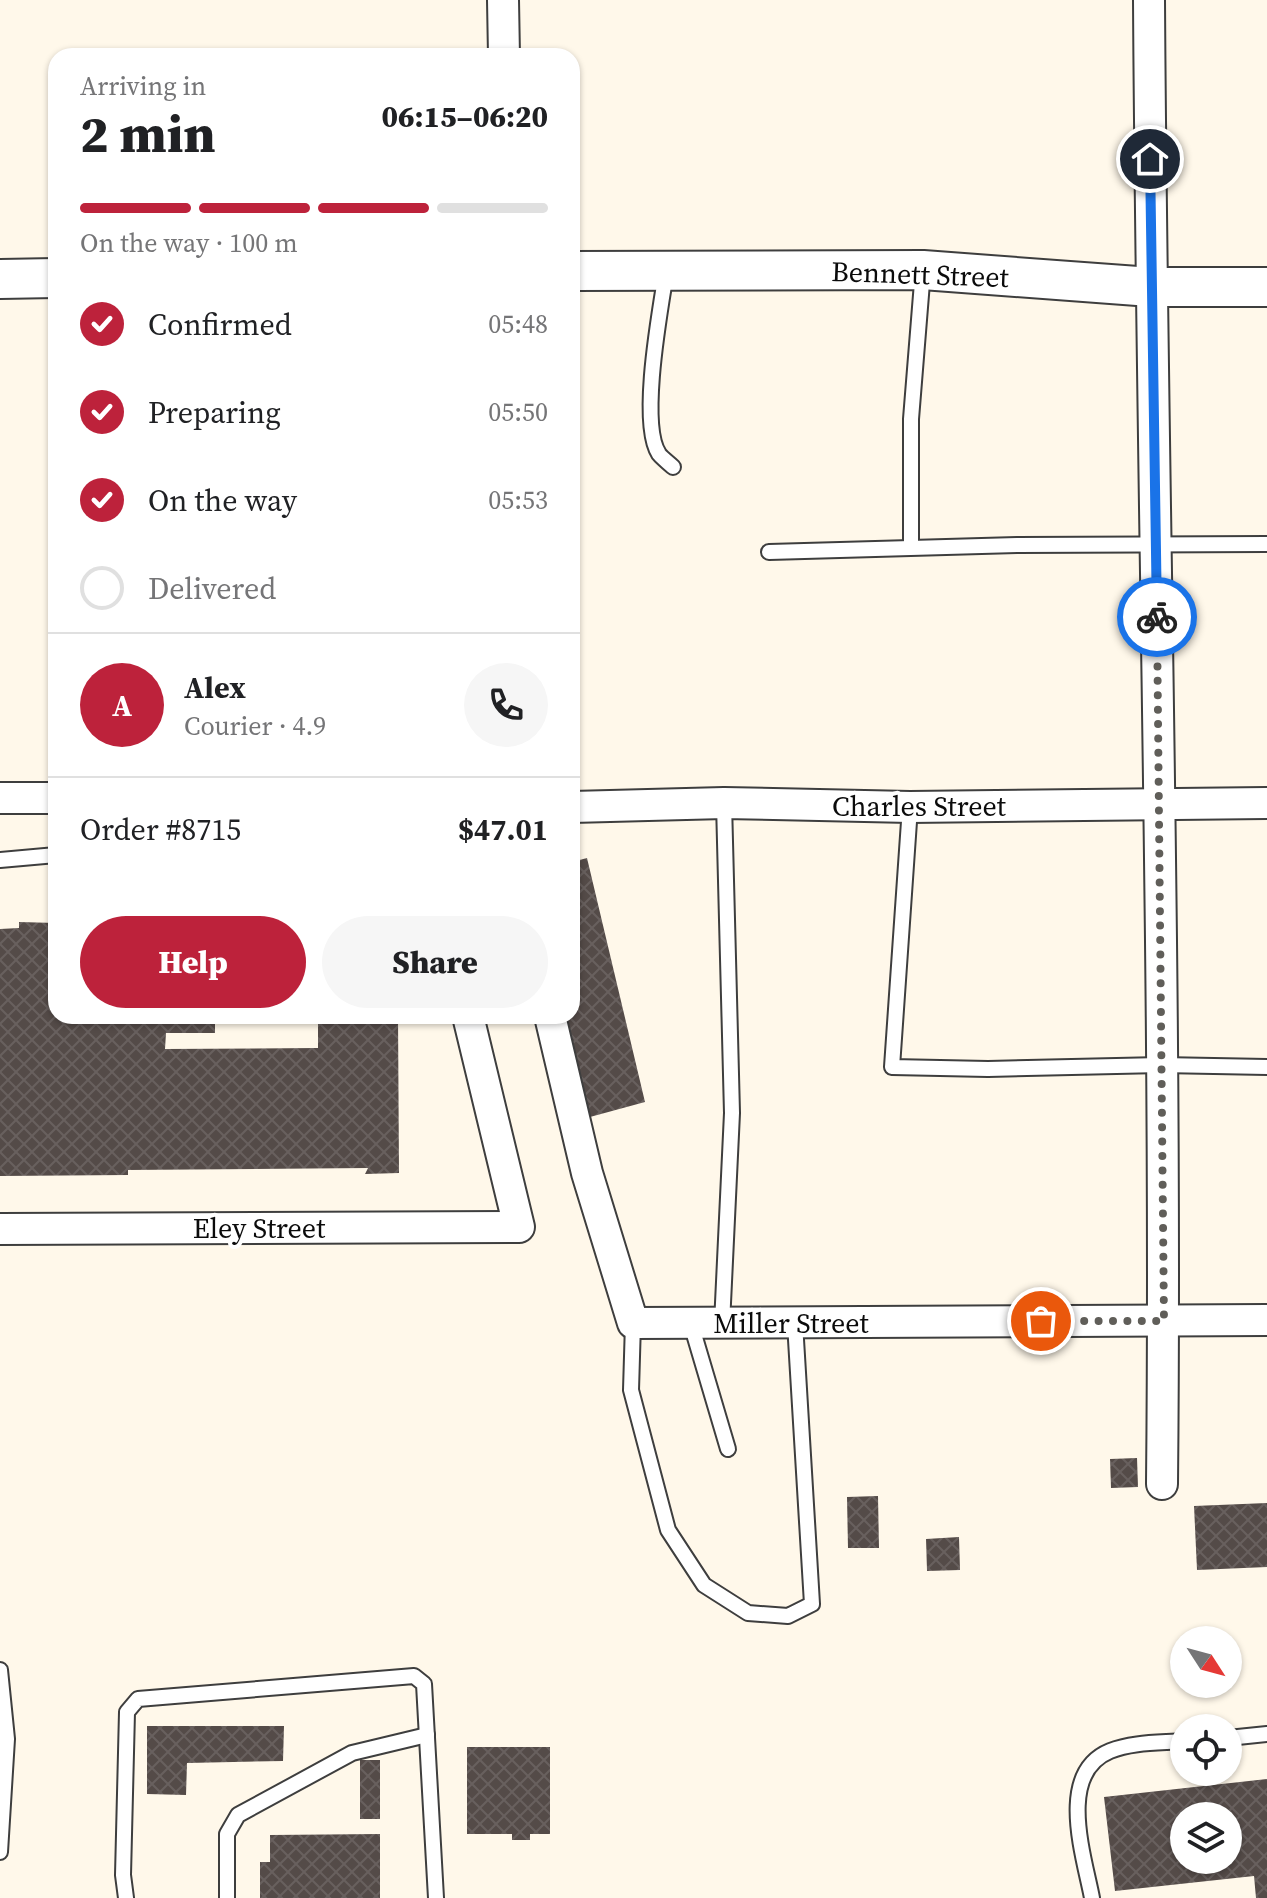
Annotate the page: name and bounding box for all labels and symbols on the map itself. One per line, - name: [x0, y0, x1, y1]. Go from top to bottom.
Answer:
- pin: [1116, 125, 1184, 193]
- street label: Bennett Street: [831, 252, 1010, 296]
- courier: [1117, 577, 1197, 657]
- street label: Charles Street: [832, 787, 1007, 825]
- street label: Eley Street: [193, 1209, 326, 1247]
- pin: [1007, 1287, 1075, 1355]
- street label: Miller Street: [713, 1304, 870, 1342]
- north arrow: [1170, 1626, 1242, 1698]

